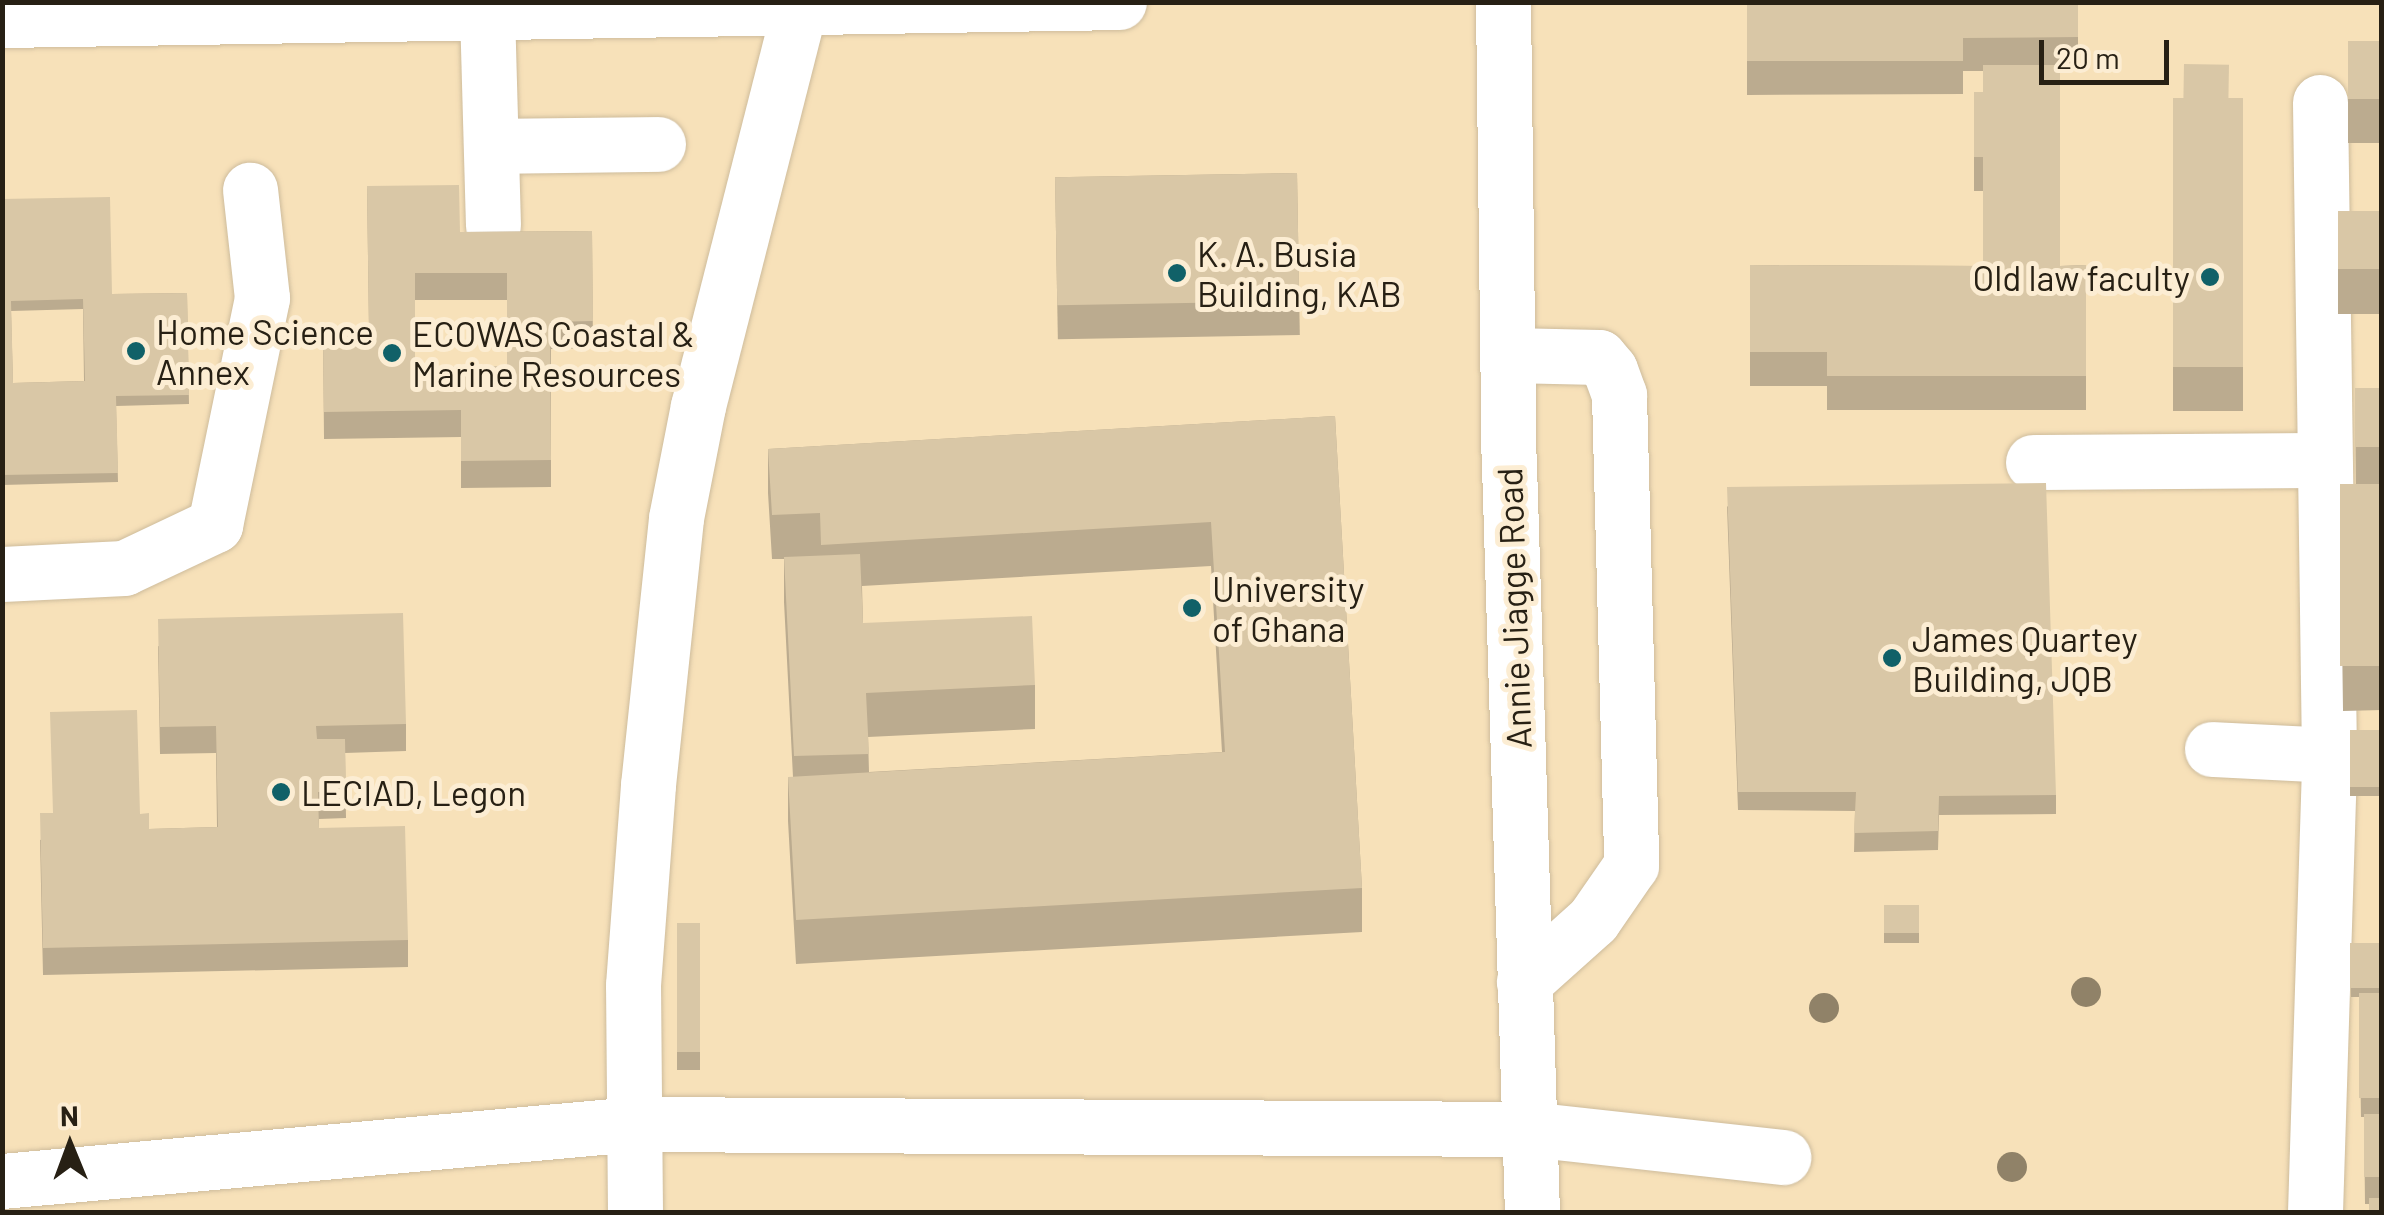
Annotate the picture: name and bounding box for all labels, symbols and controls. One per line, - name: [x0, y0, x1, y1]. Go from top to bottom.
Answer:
- scale bar: [2044, 20, 2174, 82]
- text: 20 m: [2056, 39, 2120, 75]
- place label: K. A. Busia Building, KAB: [1197, 232, 1402, 314]
- place label: Old law faculty: [1973, 256, 2190, 298]
- marker: K. A. Busia Building, KAB: [1166, 262, 1188, 284]
- marker: Old law faculty: [2199, 266, 2221, 288]
- place label: Home Science Annex: [156, 310, 374, 392]
- place label: ECOWAS Coastal & Marine Resources: [412, 312, 695, 394]
- marker: Home Science Annex: [125, 340, 147, 362]
- marker: ECOWAS Coastal & Marine Resources: [381, 342, 403, 364]
- street label: Annie Jiagge Road: [1487, 467, 1539, 749]
- place label: University of Ghana: [1212, 567, 1364, 649]
- marker: University of Ghana: [1181, 597, 1203, 619]
- place label: James Quartey Building, JQB: [1912, 617, 2138, 699]
- marker: James Quartey Building, JQB: [1881, 647, 1903, 669]
- place label: LECIAD, Legon: [301, 771, 526, 813]
- marker: LECIAD, Legon: [270, 781, 292, 803]
- north arrow: [20, 1095, 120, 1195]
- text: N: [60, 1098, 79, 1132]

